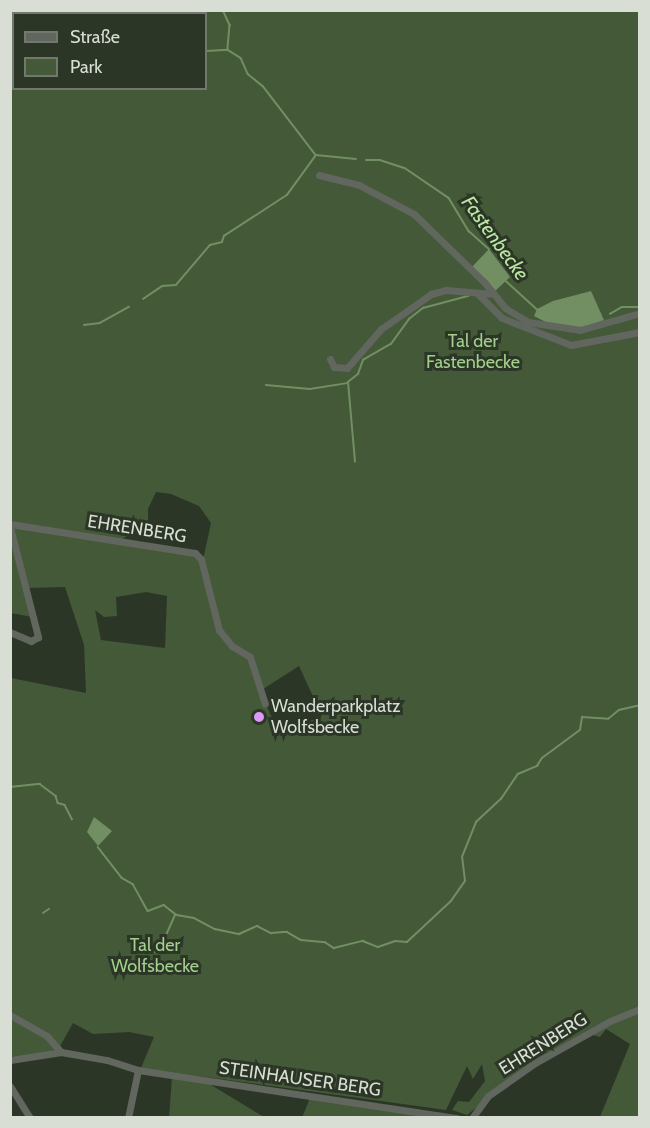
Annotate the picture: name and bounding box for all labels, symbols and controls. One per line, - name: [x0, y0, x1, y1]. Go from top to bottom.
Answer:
- legend: [12, 12, 207, 90]
- text: Straße: [70, 26, 120, 48]
- text: Park: [70, 56, 102, 78]
- water label: Fastenbecke: [456, 191, 534, 285]
- park label: Tal der Fastenbecke: [426, 331, 520, 374]
- street label: EHRENBERG: [86, 511, 188, 547]
- place label: Wanderparkplatz Wolfsbecke: [271, 696, 401, 738]
- marker: Wanderparkplatz Wolfsbecke: [252, 710, 266, 724]
- park label: Tal der Wolfsbecke: [111, 935, 199, 978]
- street label: EHRENBERG: [495, 1008, 591, 1080]
- street label: STEINHAUSER BERG: [218, 1057, 382, 1101]

